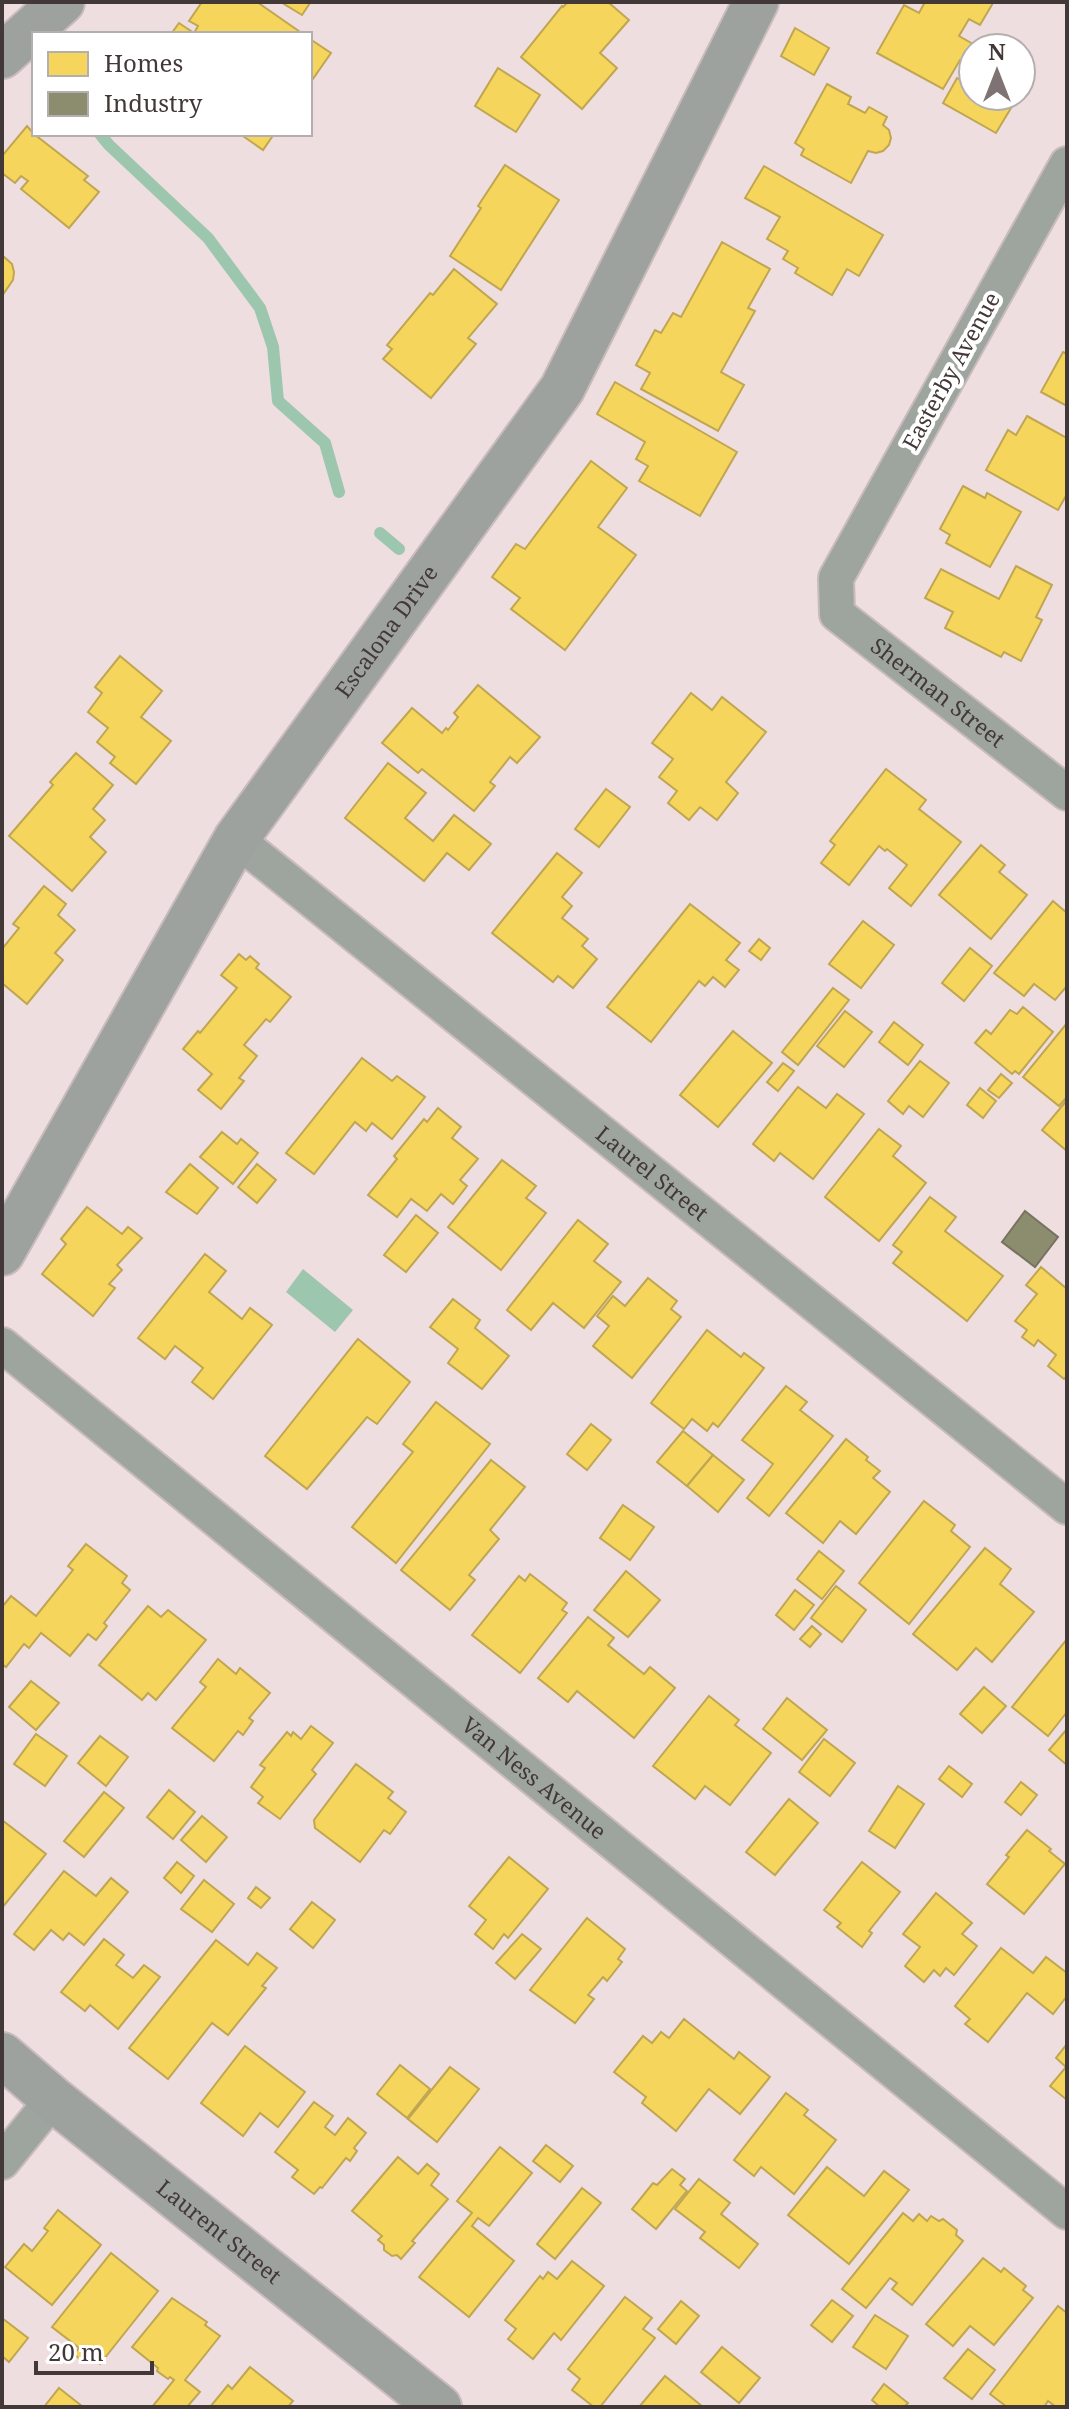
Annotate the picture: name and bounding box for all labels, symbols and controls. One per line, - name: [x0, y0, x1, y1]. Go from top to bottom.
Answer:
- legend: [32, 32, 312, 136]
- north arrow: [957, 32, 1037, 112]
- text: N: [988, 36, 1006, 66]
- text: Homes: [104, 46, 183, 79]
- text: Industry: [104, 86, 203, 119]
- street label: Easterby Avenue: [894, 286, 1006, 455]
- street label: Escalona Drive: [328, 558, 444, 703]
- street label: Sherman Street: [865, 630, 1012, 754]
- street label: Laurel Street: [590, 1118, 716, 1227]
- street label: Van Ness Avenue: [456, 1709, 613, 1845]
- street label: Laurent Street: [151, 2172, 289, 2290]
- scale bar: [36, 2325, 152, 2375]
- text: 20 m: [48, 2335, 104, 2368]

